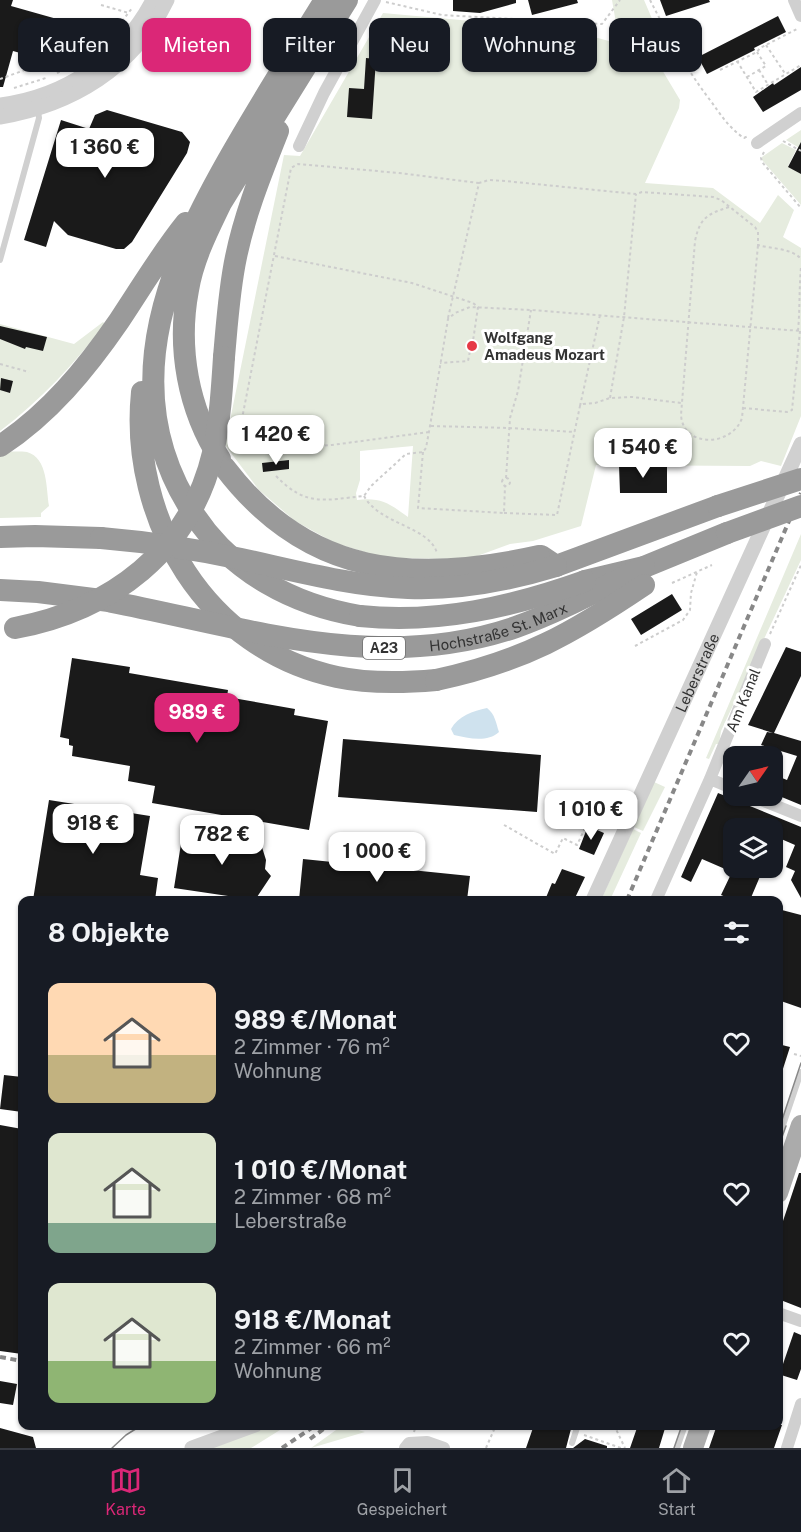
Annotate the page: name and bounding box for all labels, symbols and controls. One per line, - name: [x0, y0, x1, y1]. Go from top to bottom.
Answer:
- chip: Kaufen: [18, 18, 130, 72]
- chip: Mieten: [142, 18, 251, 72]
- chip: Filter: [263, 18, 357, 72]
- chip: Neu: [369, 18, 450, 72]
- chip: Wohnung: [462, 18, 597, 72]
- chip: Haus: [609, 18, 702, 72]
- pin: 1 360 €: [50, 128, 160, 179]
- text: 1 360 €: [70, 135, 140, 159]
- place label: Wolfgang Amadeus Mozart: [484, 329, 605, 363]
- marker: Wolfgang Amadeus Mozart: [465, 339, 479, 353]
- pin: 1 420 €: [221, 415, 331, 466]
- text: 1 420 €: [241, 422, 311, 446]
- pin: 1 540 €: [588, 428, 698, 479]
- text: 1 540 €: [608, 435, 678, 459]
- street label: Hochstraße St. Marx: [428, 598, 570, 654]
- street label: Leberstraße: [671, 631, 722, 715]
- road number: A23: [363, 637, 405, 659]
- street label: Am Kanal: [723, 666, 763, 734]
- pin: 989 €: [155, 693, 239, 744]
- text: 989 €: [168, 700, 226, 724]
- north arrow: [723, 746, 783, 806]
- map controls: [723, 746, 783, 878]
- pin: 1 010 €: [536, 790, 646, 841]
- text: 1 010 €: [559, 797, 623, 821]
- pin: 918 €: [51, 804, 135, 855]
- text: 918 €: [67, 811, 119, 835]
- pin: 782 €: [180, 815, 264, 866]
- button: layers: [723, 818, 783, 878]
- text: 782 €: [194, 822, 250, 846]
- pin: 1 000 €: [322, 832, 432, 883]
- text: 1 000 €: [342, 839, 412, 863]
- icon: filters: [720, 916, 753, 949]
- text: 8 Objekte: [48, 917, 170, 948]
- text: 989 €/Monat: [234, 1004, 397, 1035]
- icon: home: [96, 1007, 168, 1079]
- icon: heart: [720, 1027, 753, 1060]
- text: 2 Zimmer · 76 m²: [234, 1035, 390, 1059]
- text: Wohnung: [234, 1059, 322, 1083]
- text: 1 010 €/Monat: [234, 1154, 407, 1185]
- icon: home: [96, 1157, 168, 1229]
- icon: heart: [720, 1177, 753, 1210]
- text: 2 Zimmer · 68 m²: [234, 1185, 391, 1209]
- text: Leberstraße: [234, 1209, 347, 1233]
- text: 918 €/Monat: [234, 1304, 391, 1335]
- icon: home: [96, 1307, 168, 1379]
- icon: heart: [720, 1327, 753, 1360]
- text: 2 Zimmer · 66 m²: [234, 1335, 390, 1359]
- text: Wohnung: [234, 1359, 322, 1383]
- tab: Karte: [105, 1464, 146, 1519]
- tab: Gespeichert: [357, 1464, 447, 1519]
- tab: Start: [658, 1464, 696, 1519]

